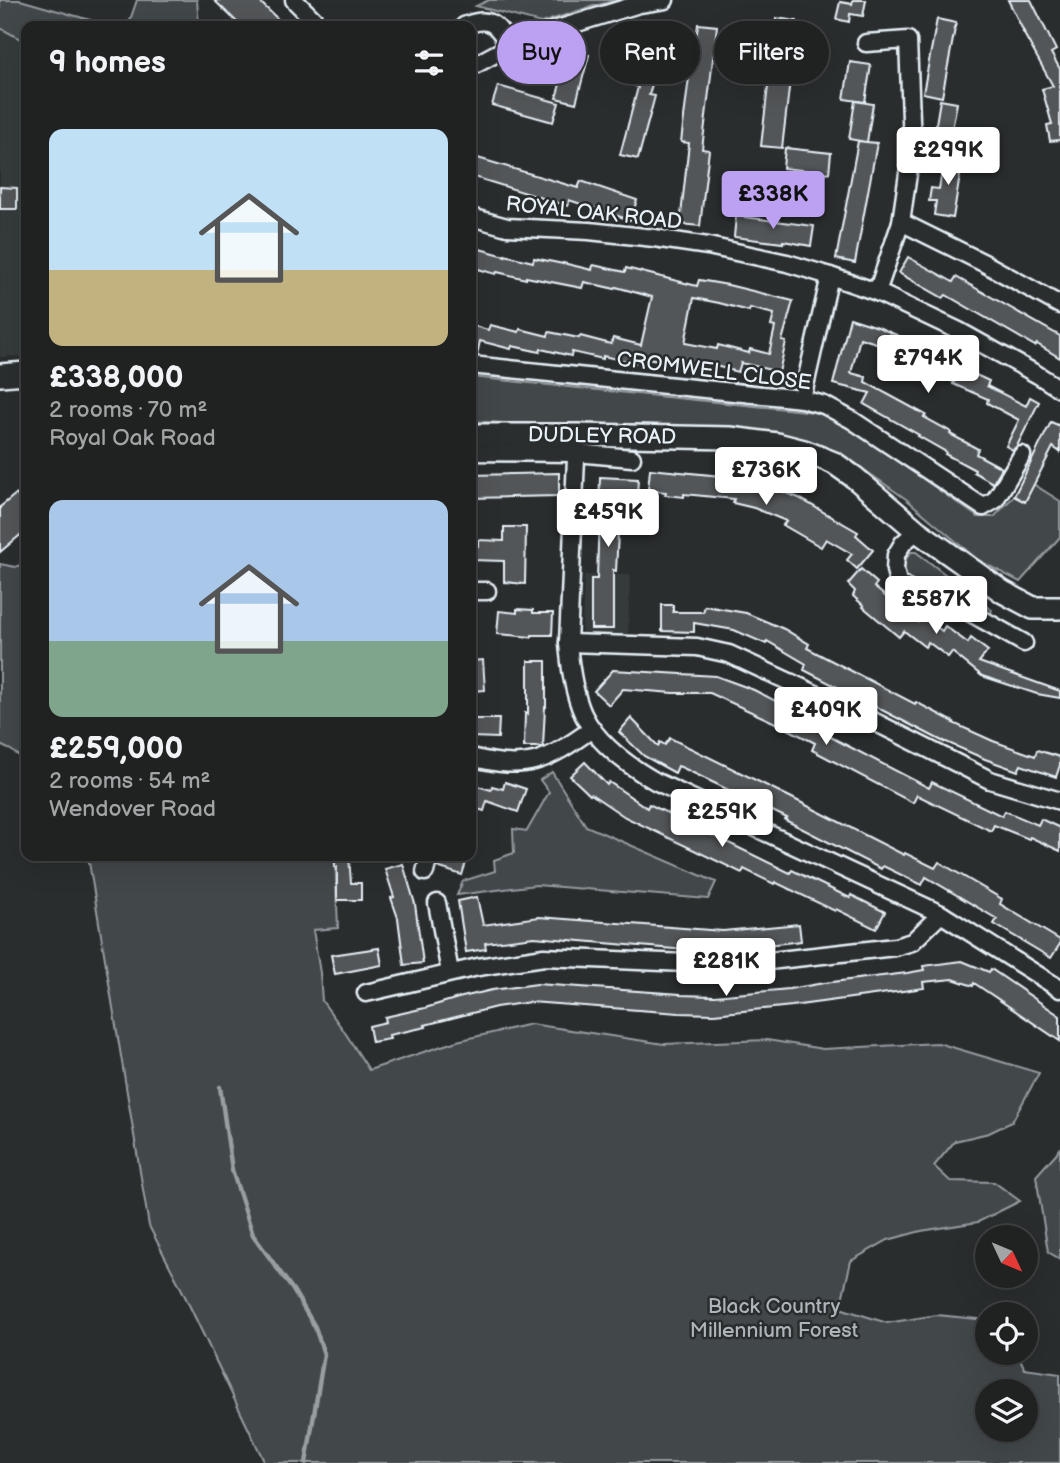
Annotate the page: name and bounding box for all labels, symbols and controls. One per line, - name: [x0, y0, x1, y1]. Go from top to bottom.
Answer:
- chip: Buy: [497, 21, 586, 84]
- chip: Rent: [600, 21, 700, 84]
- chip: Filters: [714, 21, 829, 84]
- icon: filters: [410, 44, 448, 82]
- text: 9 homes: [49, 45, 166, 81]
- pin: £299K: [899, 128, 997, 187]
- text: £299K: [913, 136, 983, 164]
- pin: £338K: [724, 172, 822, 231]
- icon: home: [186, 175, 312, 301]
- text: £338K: [738, 180, 808, 208]
- street label: ROYAL OAK ROAD: [505, 191, 683, 235]
- pin: £794K: [879, 336, 977, 395]
- text: £794K: [893, 344, 963, 372]
- street label: CROMWELL CLOSE: [615, 347, 813, 395]
- text: £338,000: [49, 360, 183, 396]
- text: 2 rooms · 70 m²: [49, 396, 208, 424]
- street label: DUDLEY ROAD: [528, 422, 676, 450]
- text: Royal Oak Road: [49, 424, 216, 452]
- pin: £736K: [717, 448, 815, 507]
- text: £736K: [731, 456, 801, 484]
- pin: £459K: [559, 490, 657, 549]
- text: £459K: [573, 498, 643, 526]
- icon: home: [186, 546, 312, 672]
- pin: £587K: [887, 576, 985, 636]
- text: £587K: [901, 585, 971, 613]
- pin: £409K: [777, 688, 875, 747]
- text: £409K: [790, 696, 862, 724]
- text: £259,000: [49, 731, 183, 767]
- text: 2 rooms · 54 m²: [49, 767, 211, 795]
- pin: £259K: [673, 790, 771, 849]
- text: Wendover Road: [49, 795, 216, 823]
- text: £259K: [687, 798, 757, 826]
- pin: £281K: [677, 939, 775, 998]
- text: £281K: [692, 947, 760, 975]
- north arrow: [975, 1225, 1038, 1288]
- map controls: [975, 1225, 1038, 1442]
- park label: Black Country Millennium Forest: [690, 1294, 859, 1343]
- button: locate: [975, 1302, 1038, 1365]
- button: layers: [975, 1379, 1038, 1442]

